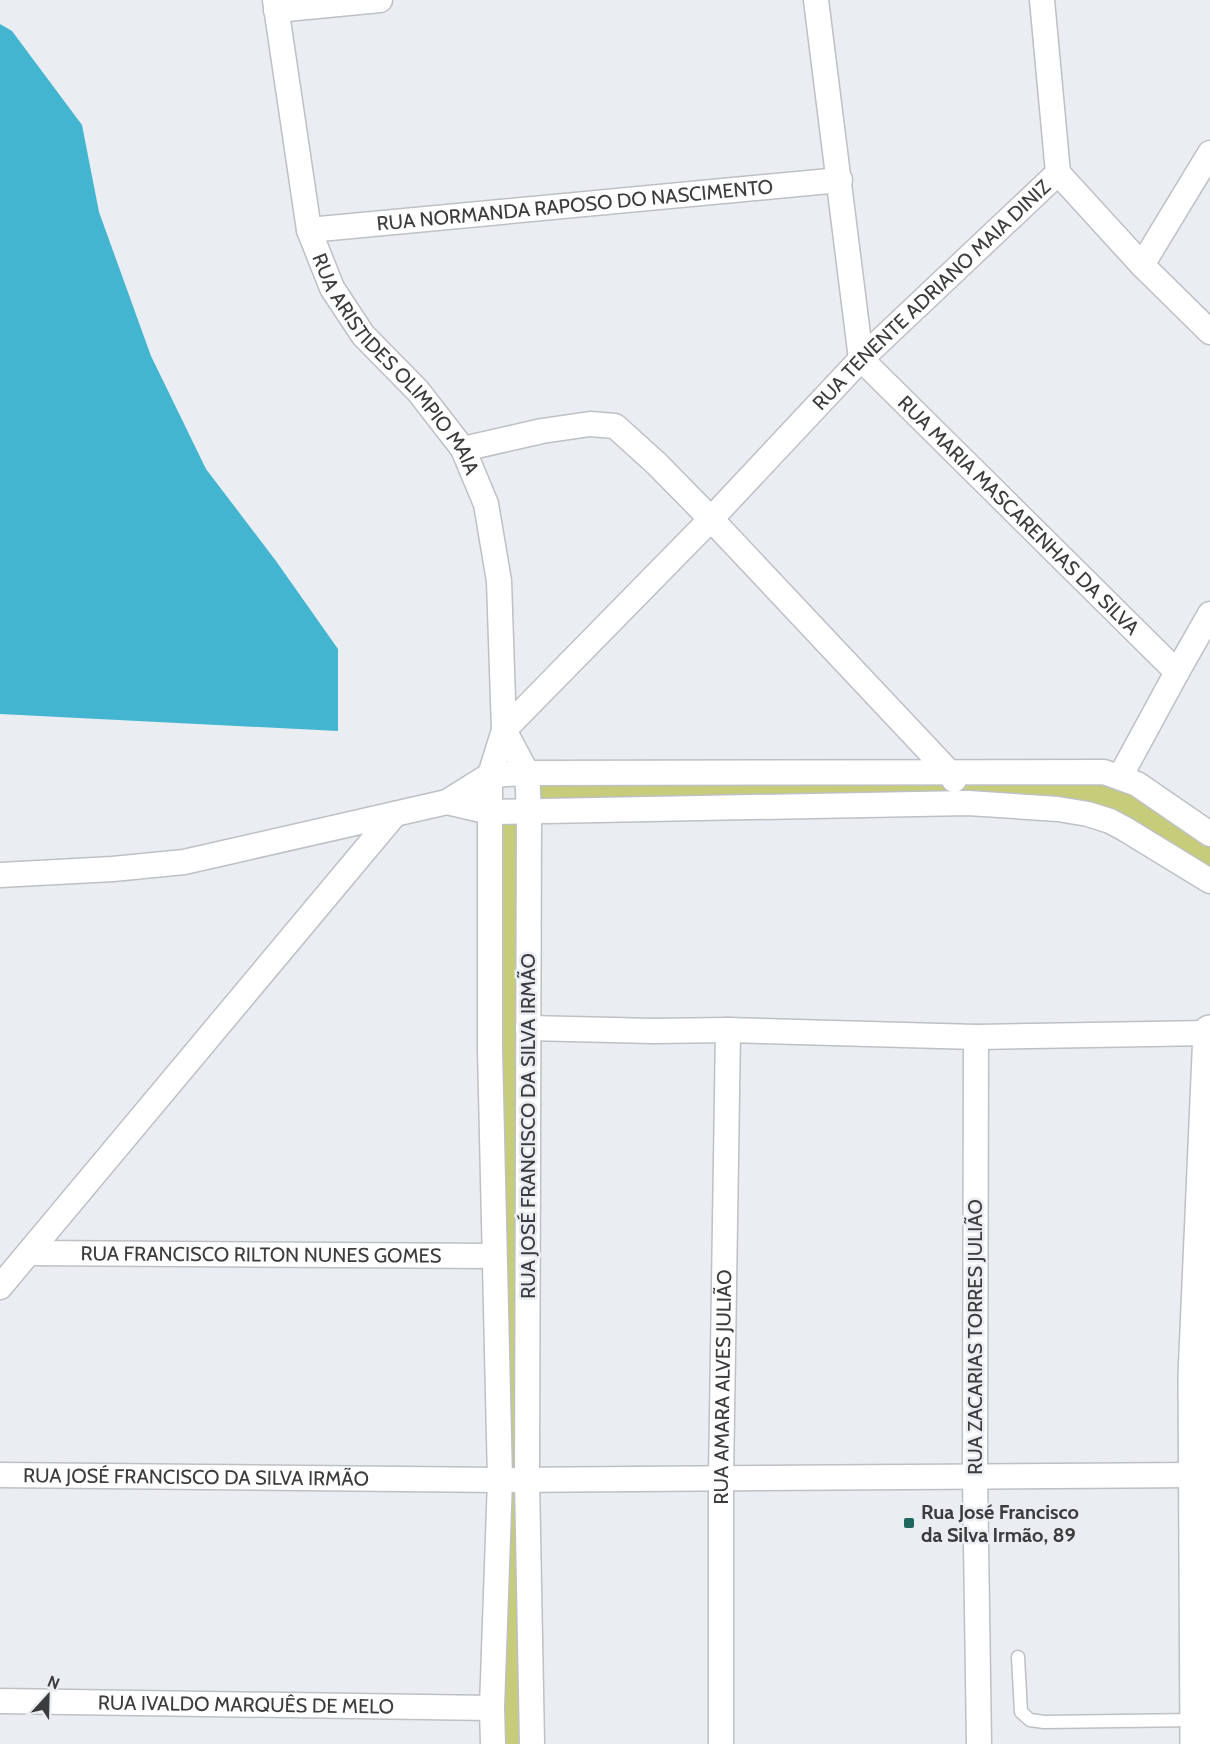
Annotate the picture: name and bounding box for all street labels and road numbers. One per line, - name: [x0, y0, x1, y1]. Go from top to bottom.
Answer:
- street label: RUA NORMANDA RAPOSO DO NASCIMENTO: [376, 174, 774, 236]
- street label: RUA TENENTE ADRIANO MAIA DINIZ: [807, 175, 1055, 415]
- street label: RUA ARISTIDES OLIMPIO MAIA: [307, 250, 485, 479]
- street label: RUA MARIA MASCARENHAS DA SILVA: [893, 391, 1145, 640]
- street label: RUA JOSÉ FRANCISCO DA SILVA IRMÃO: [516, 953, 540, 1299]
- street label: RUA ZACARIAS TORRES JULIÃO: [963, 1199, 987, 1475]
- street label: RUA FRANCISCO RILTON NUNES GOMES: [81, 1241, 442, 1268]
- street label: RUA AMARA ALVES JULIÃO: [709, 1269, 736, 1504]
- street label: RUA JOSÉ FRANCISCO DA SILVA IRMÃO: [23, 1463, 369, 1491]
- street label: RUA IVALDO MARQUÊS DE MELO: [98, 1690, 394, 1719]

